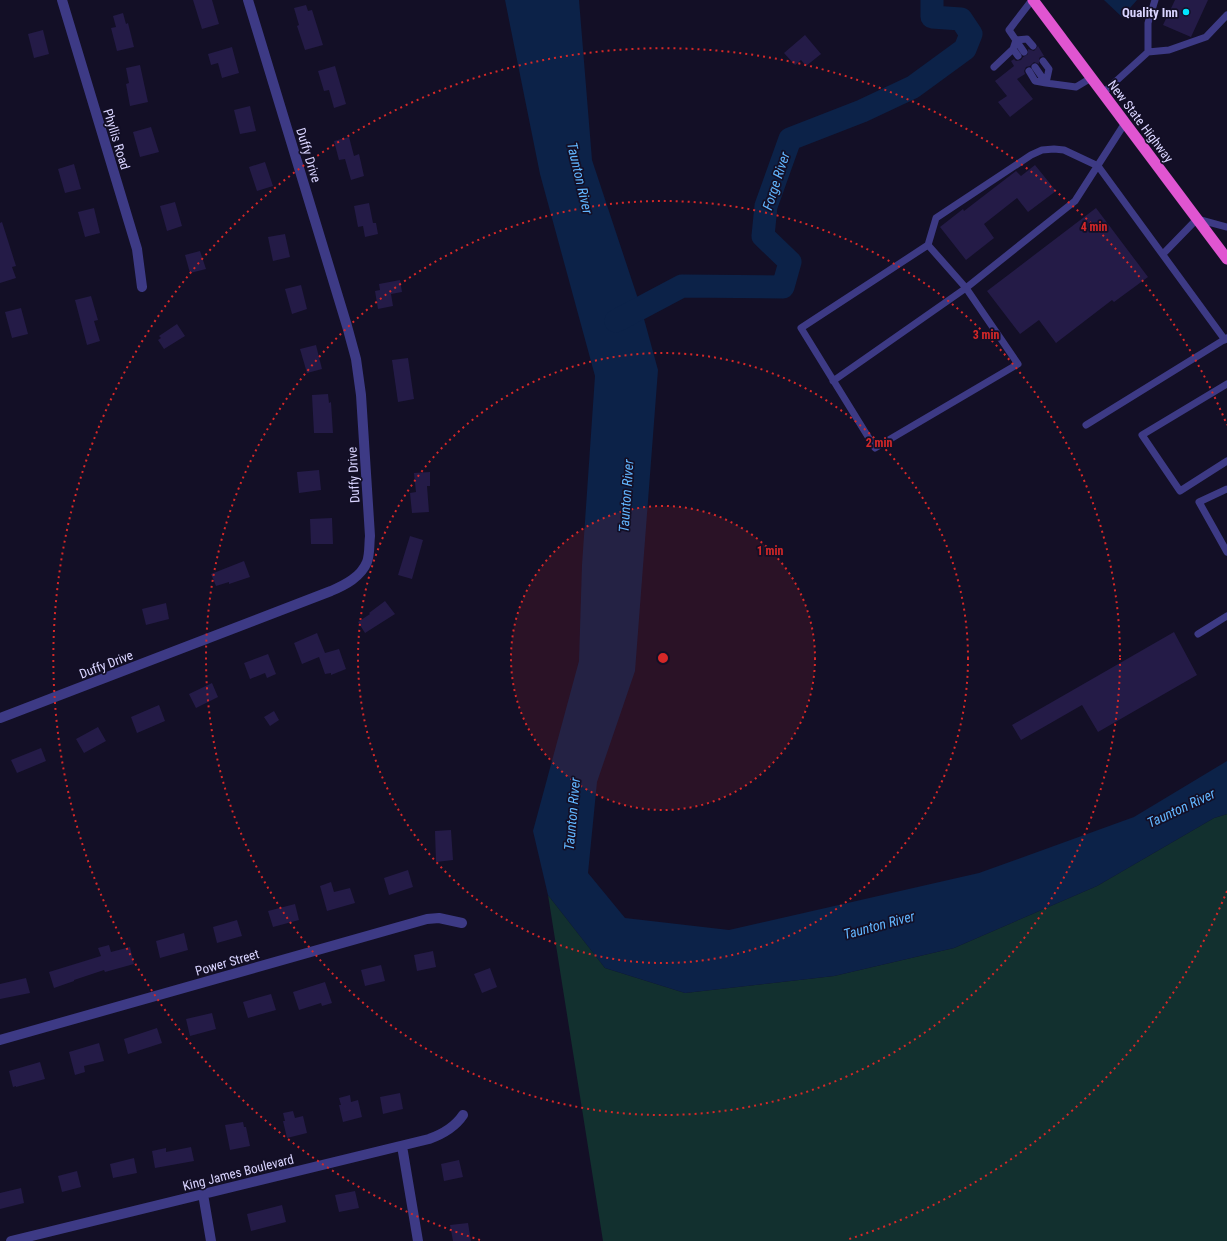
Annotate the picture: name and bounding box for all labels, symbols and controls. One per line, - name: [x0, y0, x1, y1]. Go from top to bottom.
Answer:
- place label: Quality Inn: [1122, 5, 1178, 20]
- marker: Quality Inn: [1181, 7, 1191, 17]
- street label: New State Highway: [1105, 77, 1177, 166]
- street label: Phyllis Road: [100, 107, 133, 171]
- street label: Duffy Drive: [293, 126, 324, 184]
- water label: Taunton River: [564, 141, 596, 216]
- water label: Forge River: [759, 149, 793, 212]
- text: 4 min: [1081, 220, 1107, 234]
- text: 3 min: [973, 328, 999, 342]
- text: 2 min: [866, 436, 892, 450]
- street label: Duffy Drive: [345, 446, 362, 503]
- water label: Taunton River: [615, 458, 637, 533]
- text: 1 min: [757, 544, 783, 558]
- street label: Duffy Drive: [77, 647, 135, 682]
- centre of rings: [656, 651, 670, 665]
- water label: Taunton River: [561, 776, 583, 851]
- water label: Taunton River: [1145, 785, 1218, 831]
- water label: Taunton River: [842, 908, 917, 942]
- street label: Power Street: [194, 946, 261, 979]
- street label: King James Boulevard: [181, 1151, 295, 1194]

